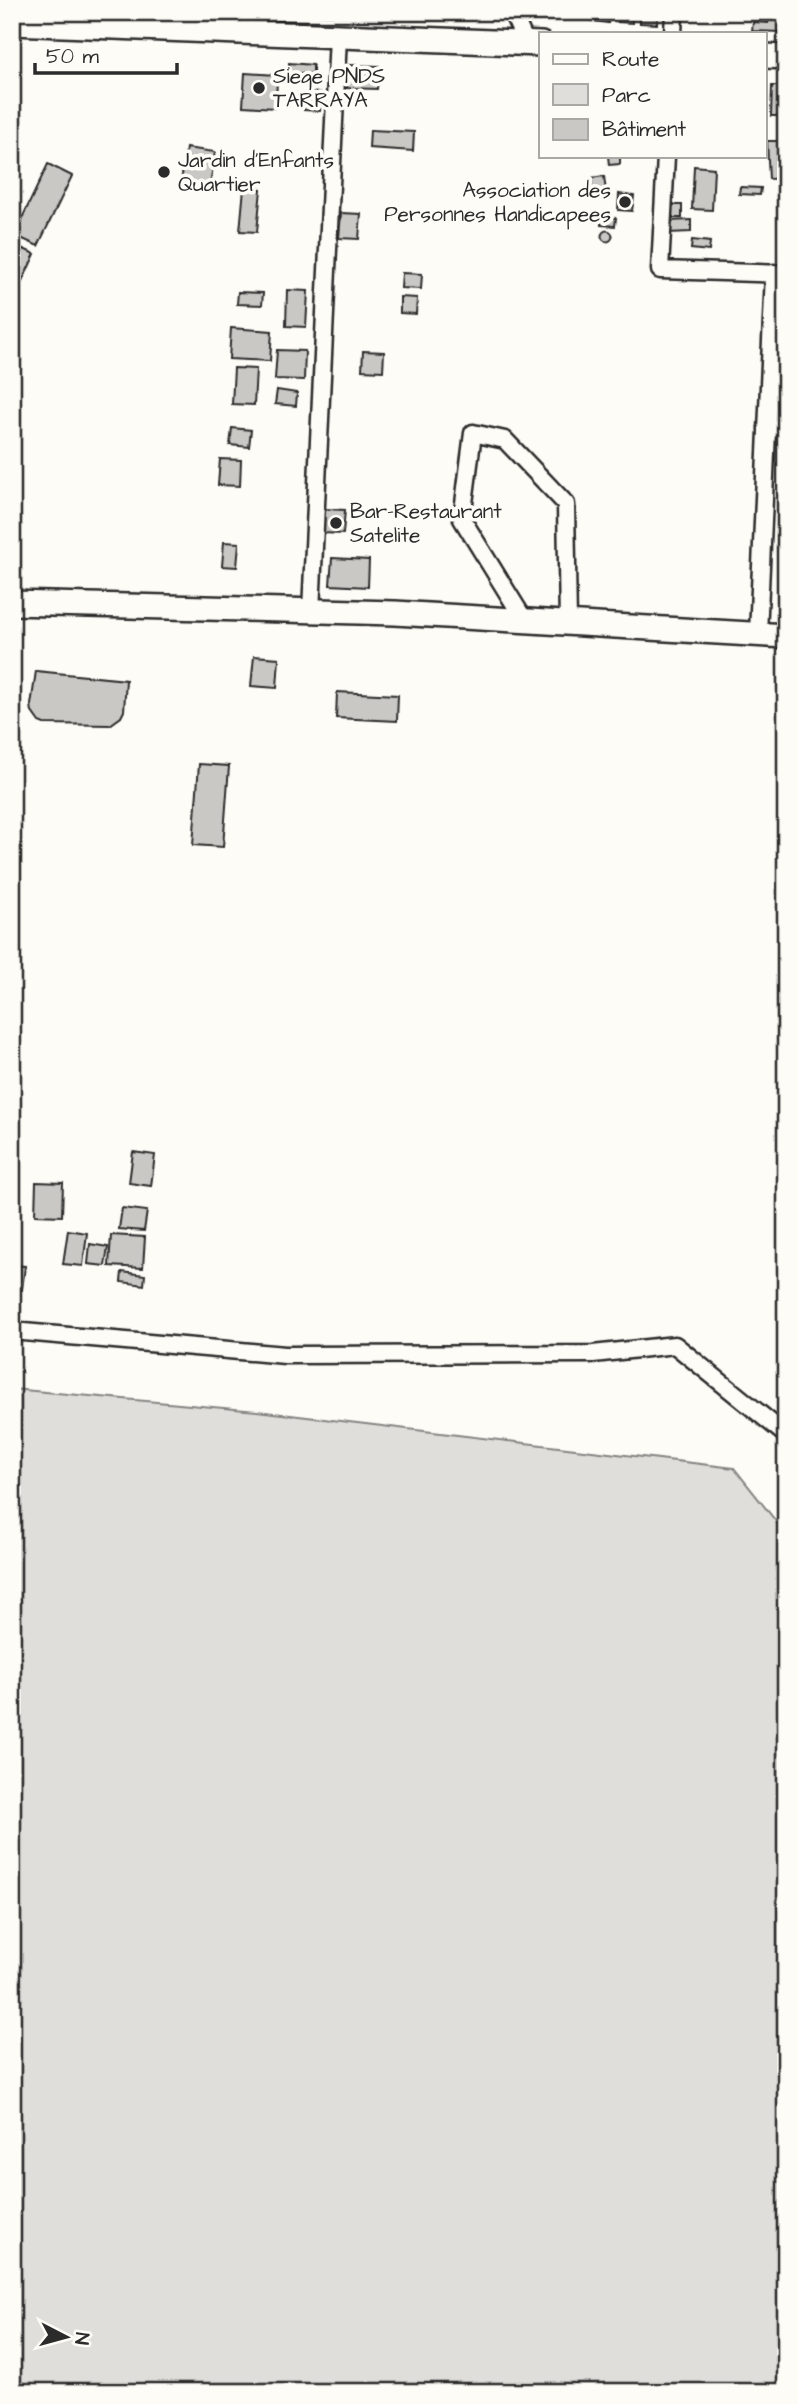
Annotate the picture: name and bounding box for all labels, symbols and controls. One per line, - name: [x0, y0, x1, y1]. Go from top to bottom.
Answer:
- scale bar: [35, 32, 177, 76]
- legend: [539, 32, 766, 158]
- text: 50 m: [46, 42, 100, 71]
- text: Route: [602, 45, 659, 74]
- place label: Siege PNDS TARRAYA: [273, 62, 385, 115]
- marker: Siege PNDS TARRAYA: [251, 80, 267, 96]
- text: Parc: [602, 81, 651, 110]
- text: Bâtiment: [602, 115, 686, 144]
- place label: Jardin d’Enfants Quartier: [178, 146, 334, 199]
- marker: Jardin d’Enfants Quartier: [156, 164, 172, 180]
- place label: Association des Personnes Handicapees: [384, 176, 611, 230]
- marker: Association des Personnes Handicapees: [617, 194, 633, 210]
- place label: Bar-Restaurant Satelite: [350, 497, 502, 550]
- marker: Bar-Restaurant Satelite: [328, 515, 344, 531]
- north arrow: [32, 2302, 102, 2372]
- text: N: [67, 2331, 95, 2346]

